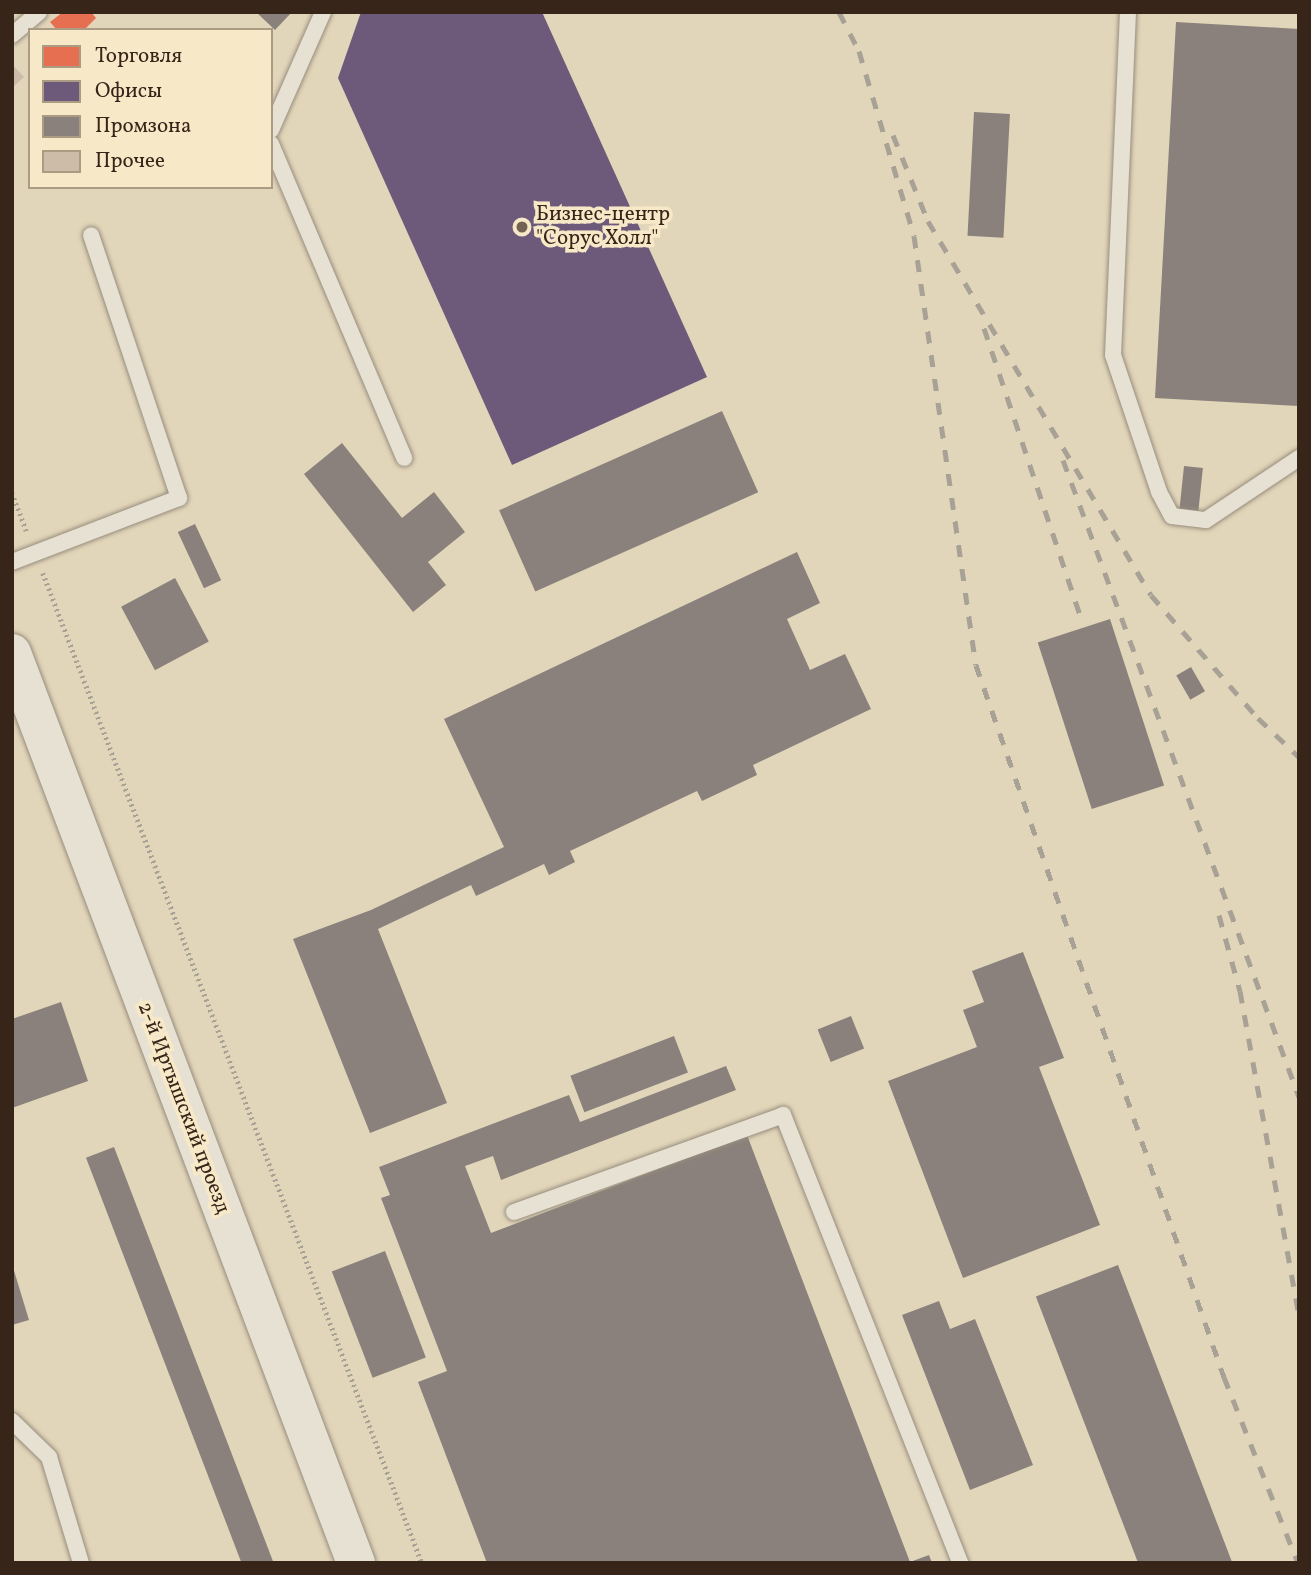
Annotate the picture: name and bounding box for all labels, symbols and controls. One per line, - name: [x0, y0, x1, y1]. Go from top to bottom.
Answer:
- legend: [28, 28, 273, 189]
- text: Торговля: [95, 42, 182, 71]
- text: Офисы: [95, 77, 162, 106]
- text: Промзона: [95, 112, 191, 141]
- text: Прочее: [95, 147, 165, 176]
- place label: Бизнес-центр "Сорус Холл": [536, 202, 670, 252]
- marker: Бизнес-центр "Сорус Холл": [514, 219, 530, 235]
- street label: 2-й Иртышский проезд: [131, 999, 235, 1217]

